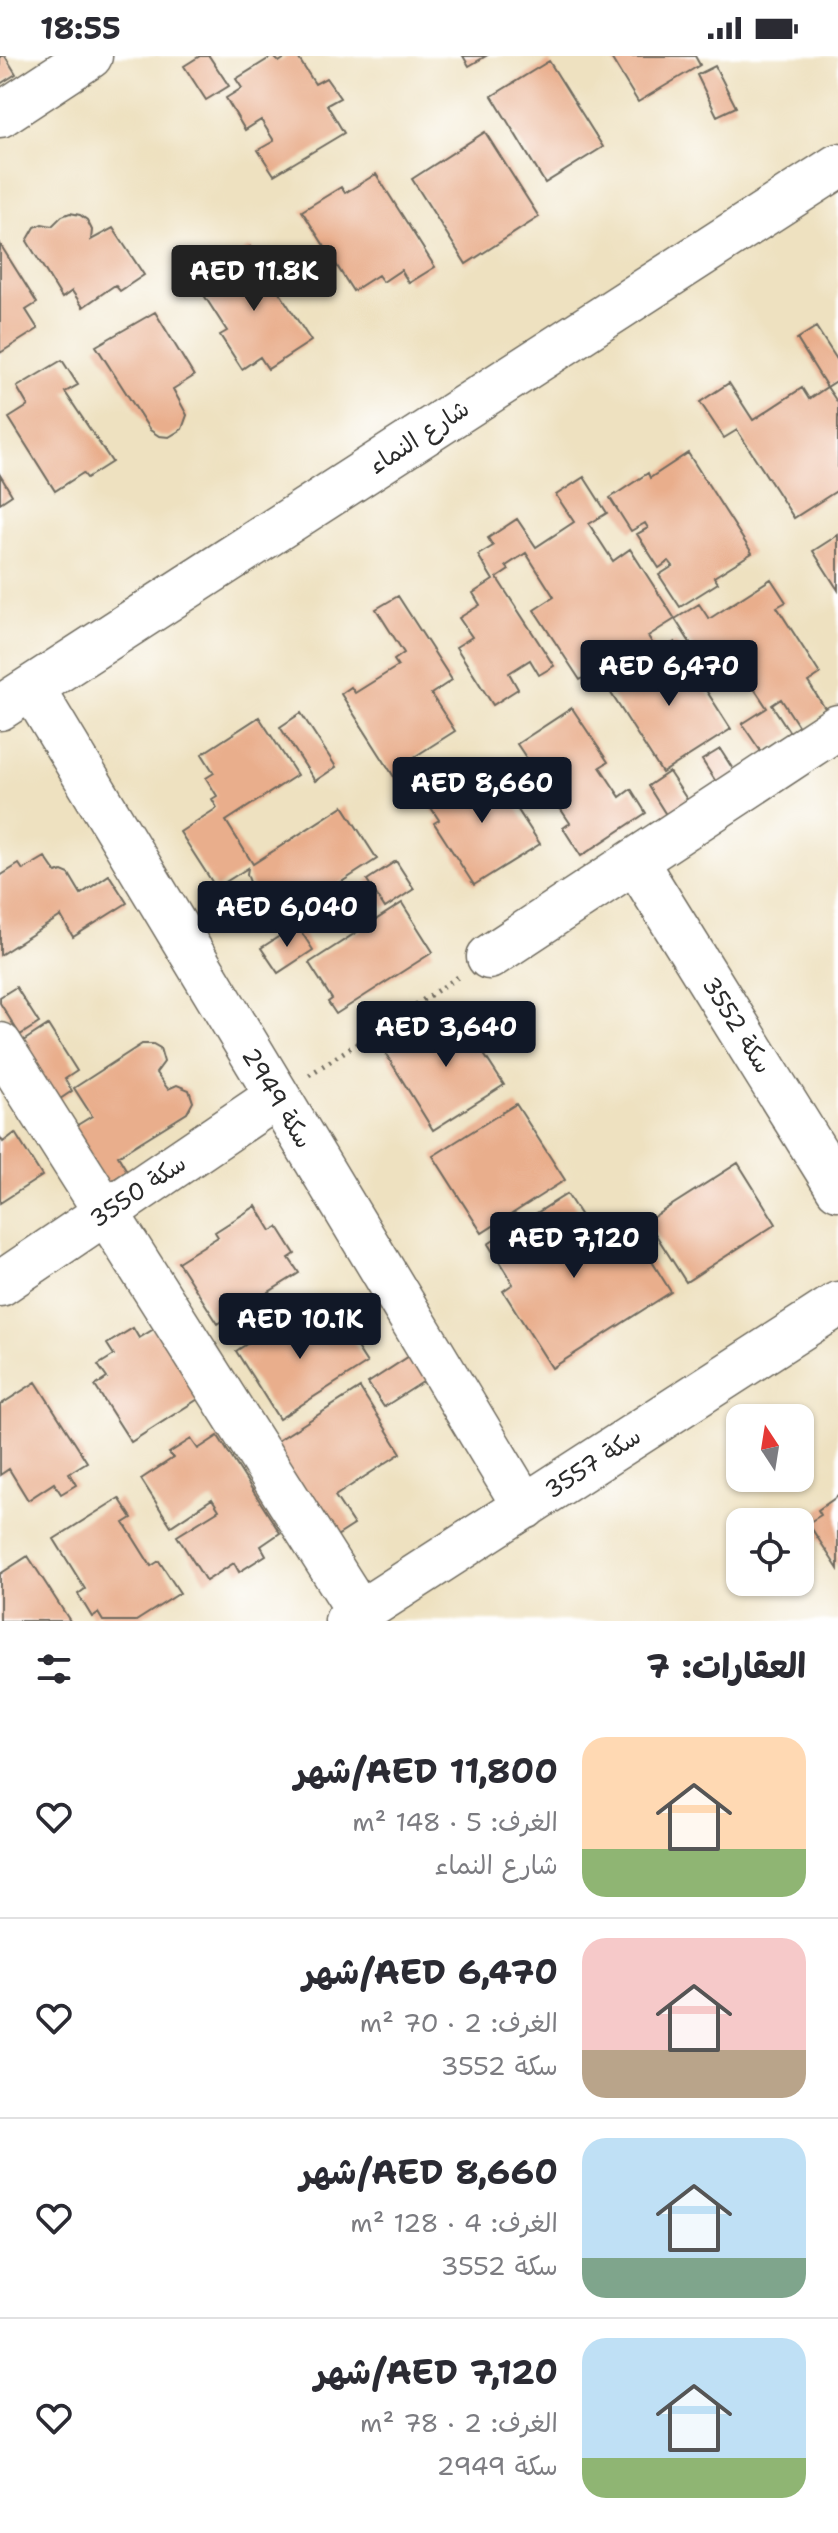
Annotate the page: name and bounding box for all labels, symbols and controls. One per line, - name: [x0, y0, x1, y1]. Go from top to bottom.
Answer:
- text: 18:55: [40, 8, 121, 49]
- pin: AED 11.8K: [162, 245, 346, 313]
- text: AED 11.8K: [190, 253, 318, 288]
- street label: شارع النماء: [362, 393, 476, 482]
- pin: AED 6,470: [577, 640, 761, 708]
- text: AED 6,470: [599, 648, 739, 683]
- pin: AED 8,660: [390, 757, 574, 825]
- text: AED 8,660: [411, 765, 553, 800]
- pin: AED 6,040: [195, 881, 379, 949]
- text: AED 6,040: [216, 889, 358, 924]
- street label: سكة 3552: [695, 971, 779, 1079]
- pin: AED 3,640: [354, 1001, 538, 1069]
- text: AED 3,640: [375, 1009, 517, 1044]
- street label: سكة 2949: [234, 1042, 320, 1154]
- street label: سكة 3550: [84, 1147, 192, 1235]
- pin: AED 7,120: [482, 1212, 666, 1280]
- text: AED 7,120: [508, 1220, 640, 1255]
- pin: AED 10.1K: [208, 1293, 392, 1361]
- text: AED 10.1K: [237, 1301, 363, 1336]
- north arrow: [726, 1404, 814, 1492]
- map controls: [726, 1404, 814, 1596]
- street label: سكة 3557: [539, 1420, 647, 1506]
- button: locate: [726, 1508, 814, 1596]
- text: العقارات: 7: [646, 1643, 806, 1689]
- icon: filters: [32, 1647, 76, 1691]
- text: AED 11,800/شهر: [294, 1748, 558, 1794]
- icon: home: [646, 1769, 742, 1865]
- icon: heart: [32, 1795, 76, 1839]
- text: الغرف: 5 · 148 m²: [352, 1804, 558, 1839]
- text: شارع النماء: [434, 1847, 558, 1882]
- text: AED 6,470/شهر: [303, 1949, 558, 1995]
- icon: home: [646, 1970, 742, 2066]
- icon: heart: [32, 1996, 76, 2040]
- text: الغرف: 2 · 70 m²: [360, 2005, 558, 2040]
- text: سكة 3552: [440, 2048, 558, 2083]
- text: AED 8,660/شهر: [300, 2149, 558, 2195]
- icon: home: [646, 2170, 742, 2266]
- icon: heart: [32, 2196, 76, 2240]
- text: الغرف: 4 · 128 m²: [350, 2205, 558, 2240]
- text: سكة 3552: [440, 2248, 558, 2283]
- text: AED 7,120/شهر: [315, 2349, 558, 2395]
- icon: home: [646, 2370, 742, 2466]
- icon: heart: [32, 2396, 76, 2440]
- text: الغرف: 2 · 78 m²: [360, 2405, 558, 2440]
- text: سكة 2949: [437, 2448, 558, 2483]

